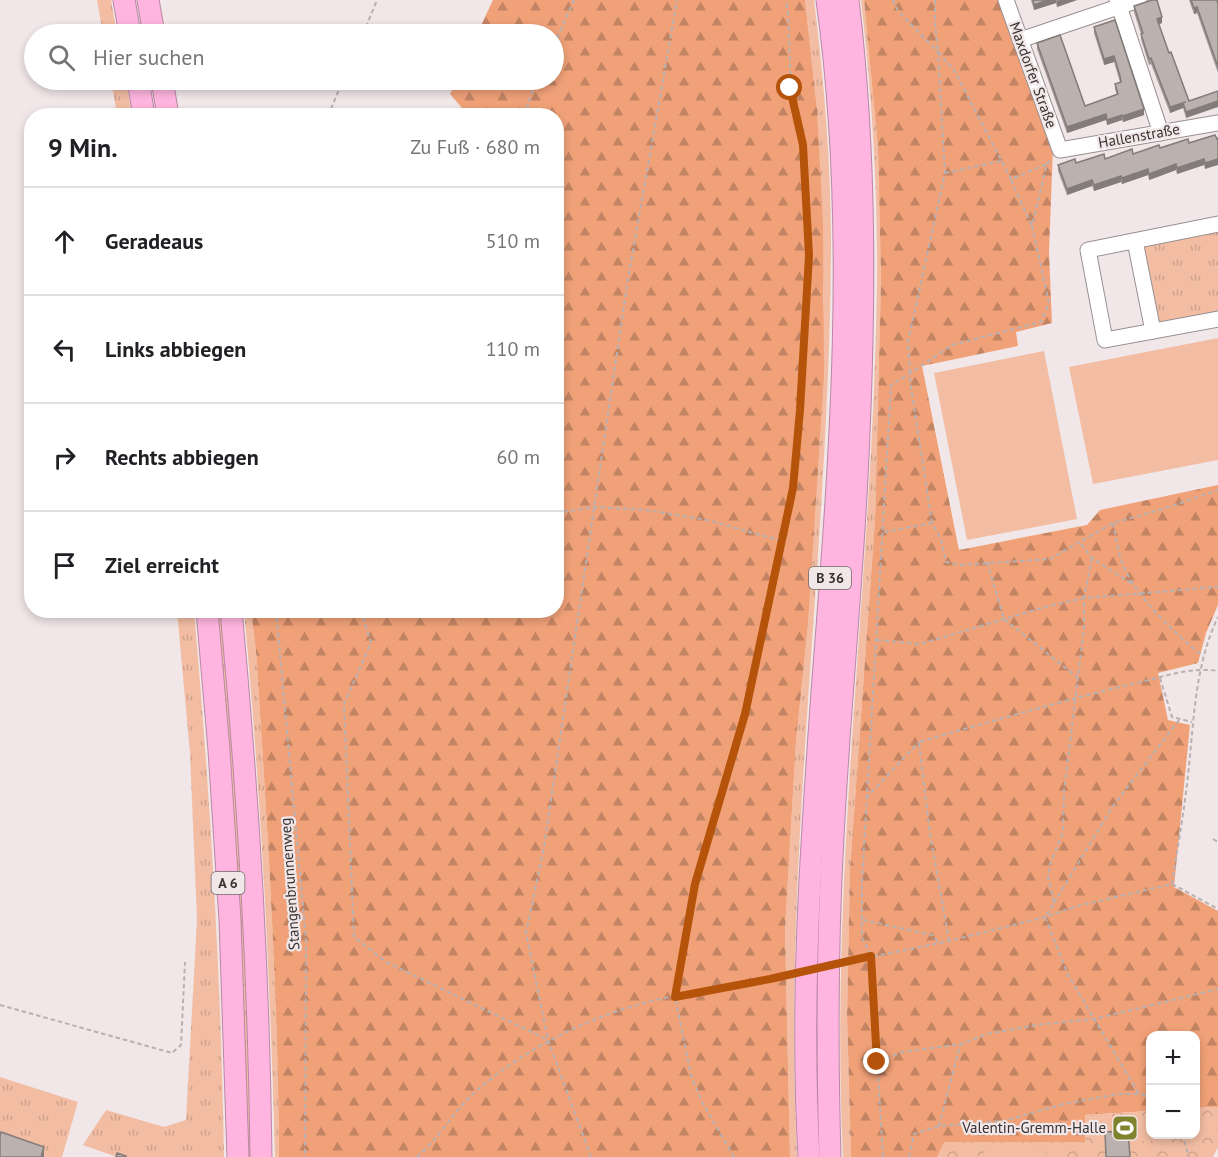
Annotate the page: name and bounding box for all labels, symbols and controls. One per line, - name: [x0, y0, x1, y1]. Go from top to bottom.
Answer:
- street label: Maxdorfer Straße: [1005, 19, 1061, 131]
- search box: [24, 24, 564, 90]
- icon: search: [45, 41, 78, 74]
- text: Hier suchen: [93, 43, 205, 71]
- route start: [776, 74, 802, 100]
- street label: Hallenstraße: [1097, 119, 1181, 152]
- text: 9 Min.: [48, 131, 118, 164]
- text: Zu Fuß · 680 m: [410, 134, 540, 160]
- icon: ahead: [48, 225, 81, 258]
- text: Geradeaus: [105, 227, 203, 255]
- text: 510 m: [486, 228, 540, 254]
- icon: left: [48, 333, 81, 366]
- text: Links abbiegen: [105, 335, 246, 363]
- text: 110 m: [486, 336, 540, 362]
- icon: right: [48, 441, 81, 474]
- text: Rechts abbiegen: [105, 443, 259, 471]
- text: 60 m: [497, 444, 540, 470]
- icon: arrive: [48, 549, 81, 582]
- text: Ziel erreicht: [105, 551, 219, 579]
- road number: B 36: [809, 567, 851, 589]
- street label: Stangenbrunnenweg: [275, 817, 304, 951]
- road number: A 6: [212, 872, 244, 894]
- map controls: [1146, 1031, 1200, 1139]
- button: +: [1146, 1031, 1200, 1085]
- route end: [863, 1048, 889, 1074]
- button: −: [1146, 1085, 1200, 1139]
- sports icon: Valentin-Gremm-Halle: [1110, 1113, 1140, 1143]
- place label: Valentin-Gremm-Halle: [961, 1118, 1106, 1137]

